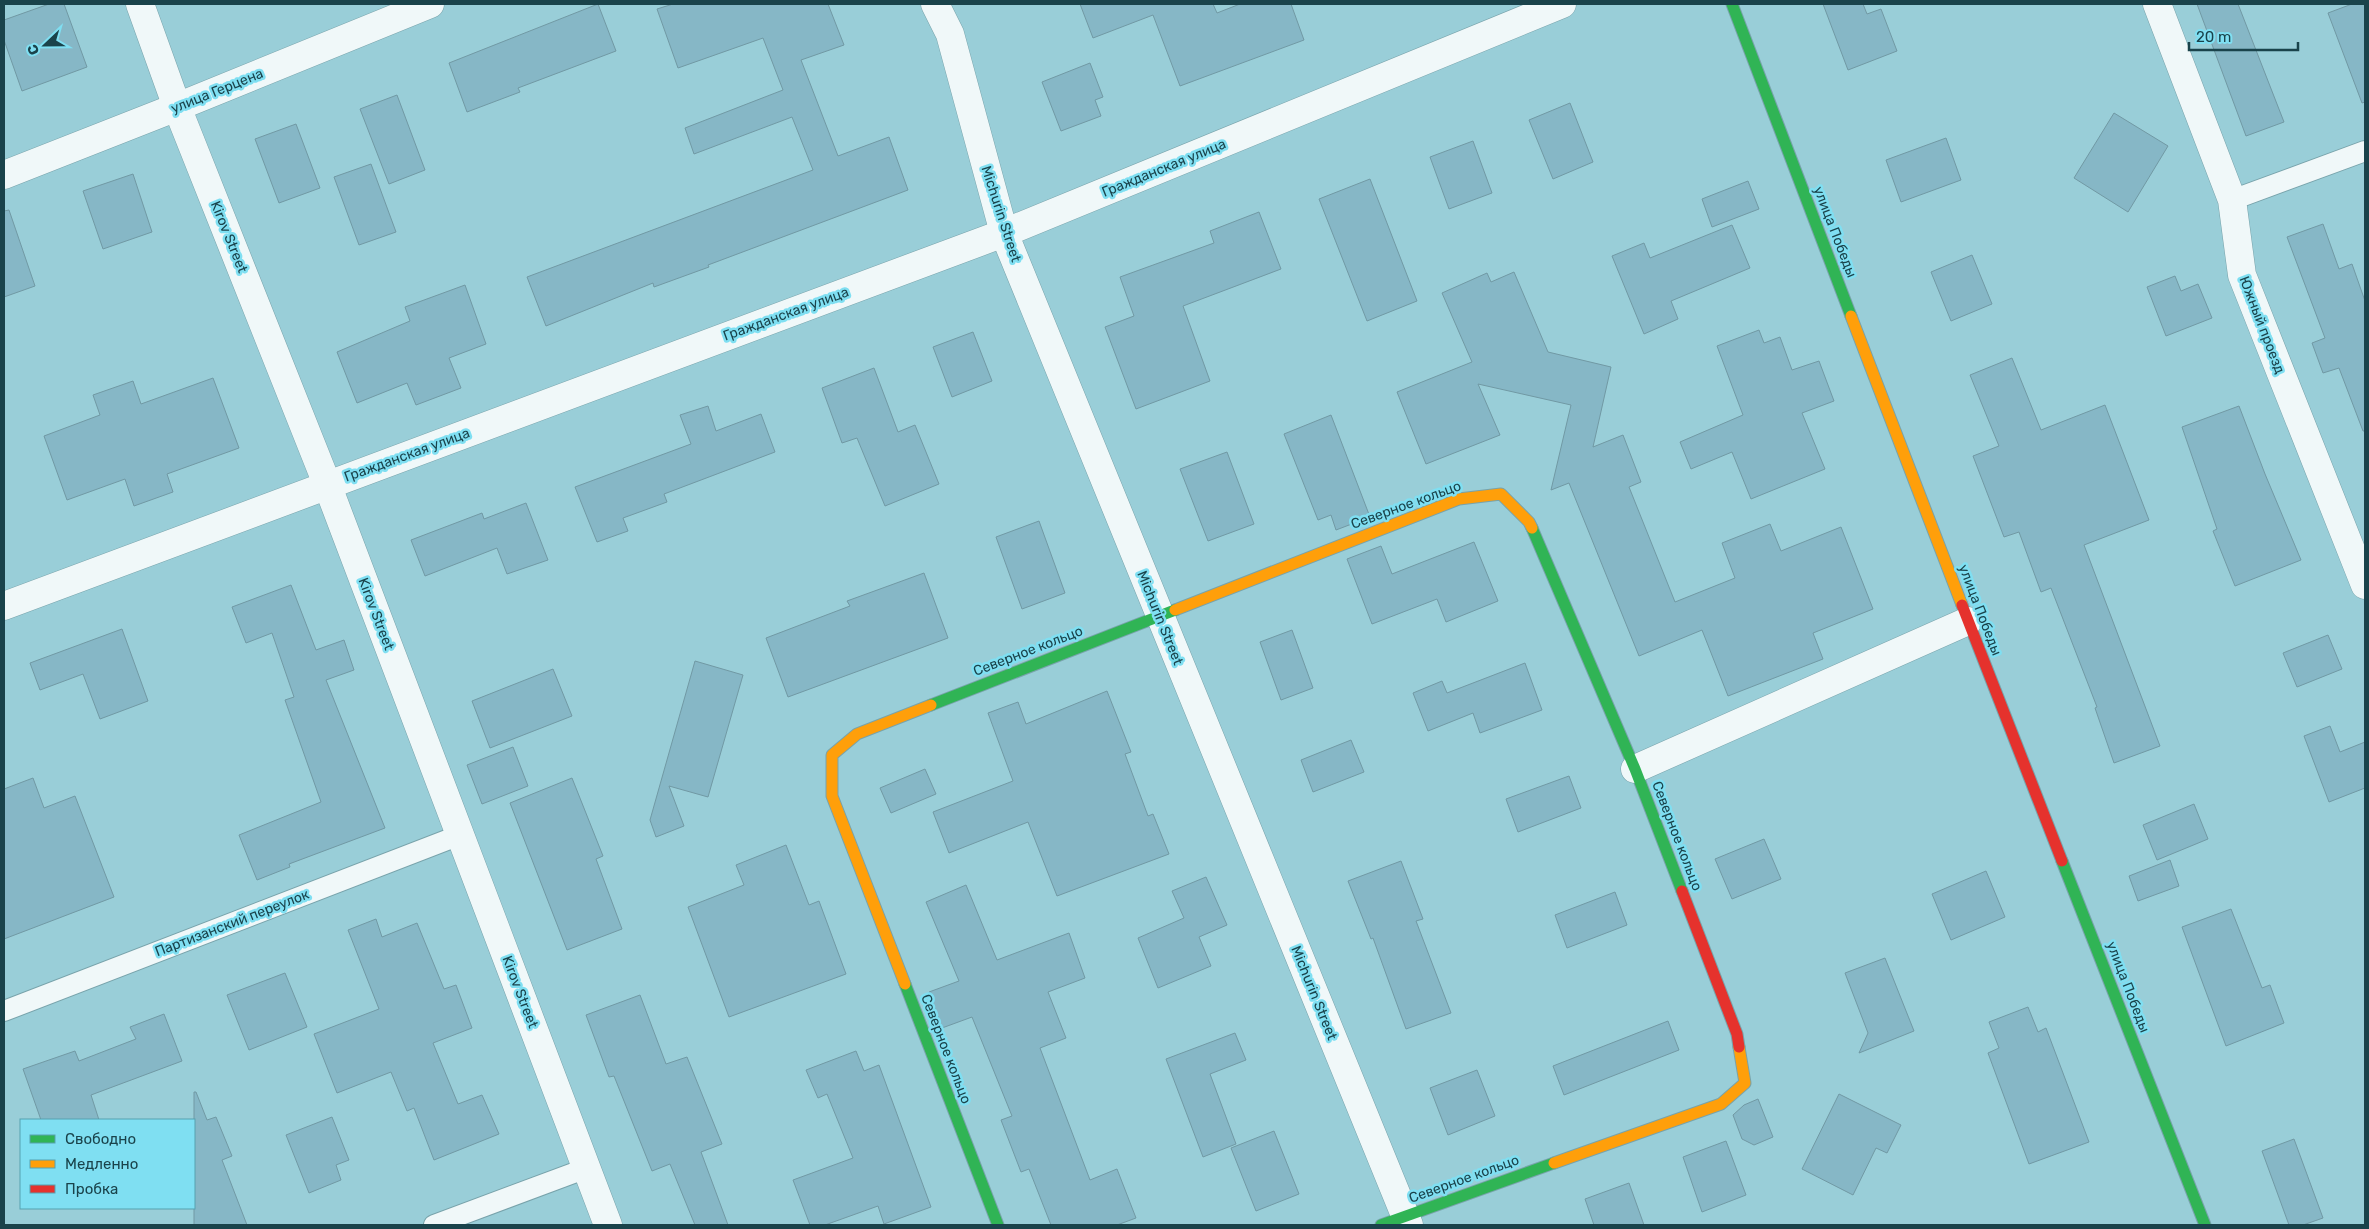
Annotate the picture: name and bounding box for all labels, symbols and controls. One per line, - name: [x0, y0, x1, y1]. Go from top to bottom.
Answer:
- north arrow: [20, 20, 70, 70]
- scale bar: [2189, 20, 2298, 52]
- text: 20 m: [2196, 28, 2231, 46]
- text: С: [24, 42, 43, 57]
- street label: улица Герцена: [168, 65, 266, 117]
- street label: Гражданская улица: [1099, 135, 1229, 201]
- street label: Michurin Street: [977, 164, 1025, 265]
- street label: улица Победы: [1810, 184, 1860, 280]
- street label: Kirov Street: [207, 199, 251, 276]
- street label: Южный проезд: [2236, 274, 2288, 376]
- street label: Гражданская улица: [721, 283, 851, 345]
- street label: Гражданская улица: [342, 424, 472, 486]
- street label: Северное кольцо: [1349, 477, 1463, 533]
- street label: улица Победы: [1955, 562, 2005, 658]
- street label: Michurin Street: [1133, 568, 1187, 668]
- street label: Kirov Street: [354, 575, 398, 653]
- street label: Северное кольцо: [971, 622, 1085, 680]
- street label: Северное кольцо: [1648, 779, 1706, 893]
- street label: Партизанский переулок: [152, 886, 312, 960]
- street label: улица Победы: [2103, 939, 2153, 1035]
- street label: Michurin Street: [1287, 943, 1341, 1043]
- street label: Kirov Street: [498, 953, 542, 1031]
- street label: Северное кольцо: [917, 992, 975, 1106]
- legend: [20, 1119, 195, 1209]
- text: Свободно: [65, 1130, 136, 1148]
- street label: Северное кольцо: [1407, 1151, 1521, 1207]
- text: Медленно: [65, 1155, 138, 1173]
- text: Пробка: [65, 1180, 118, 1198]

